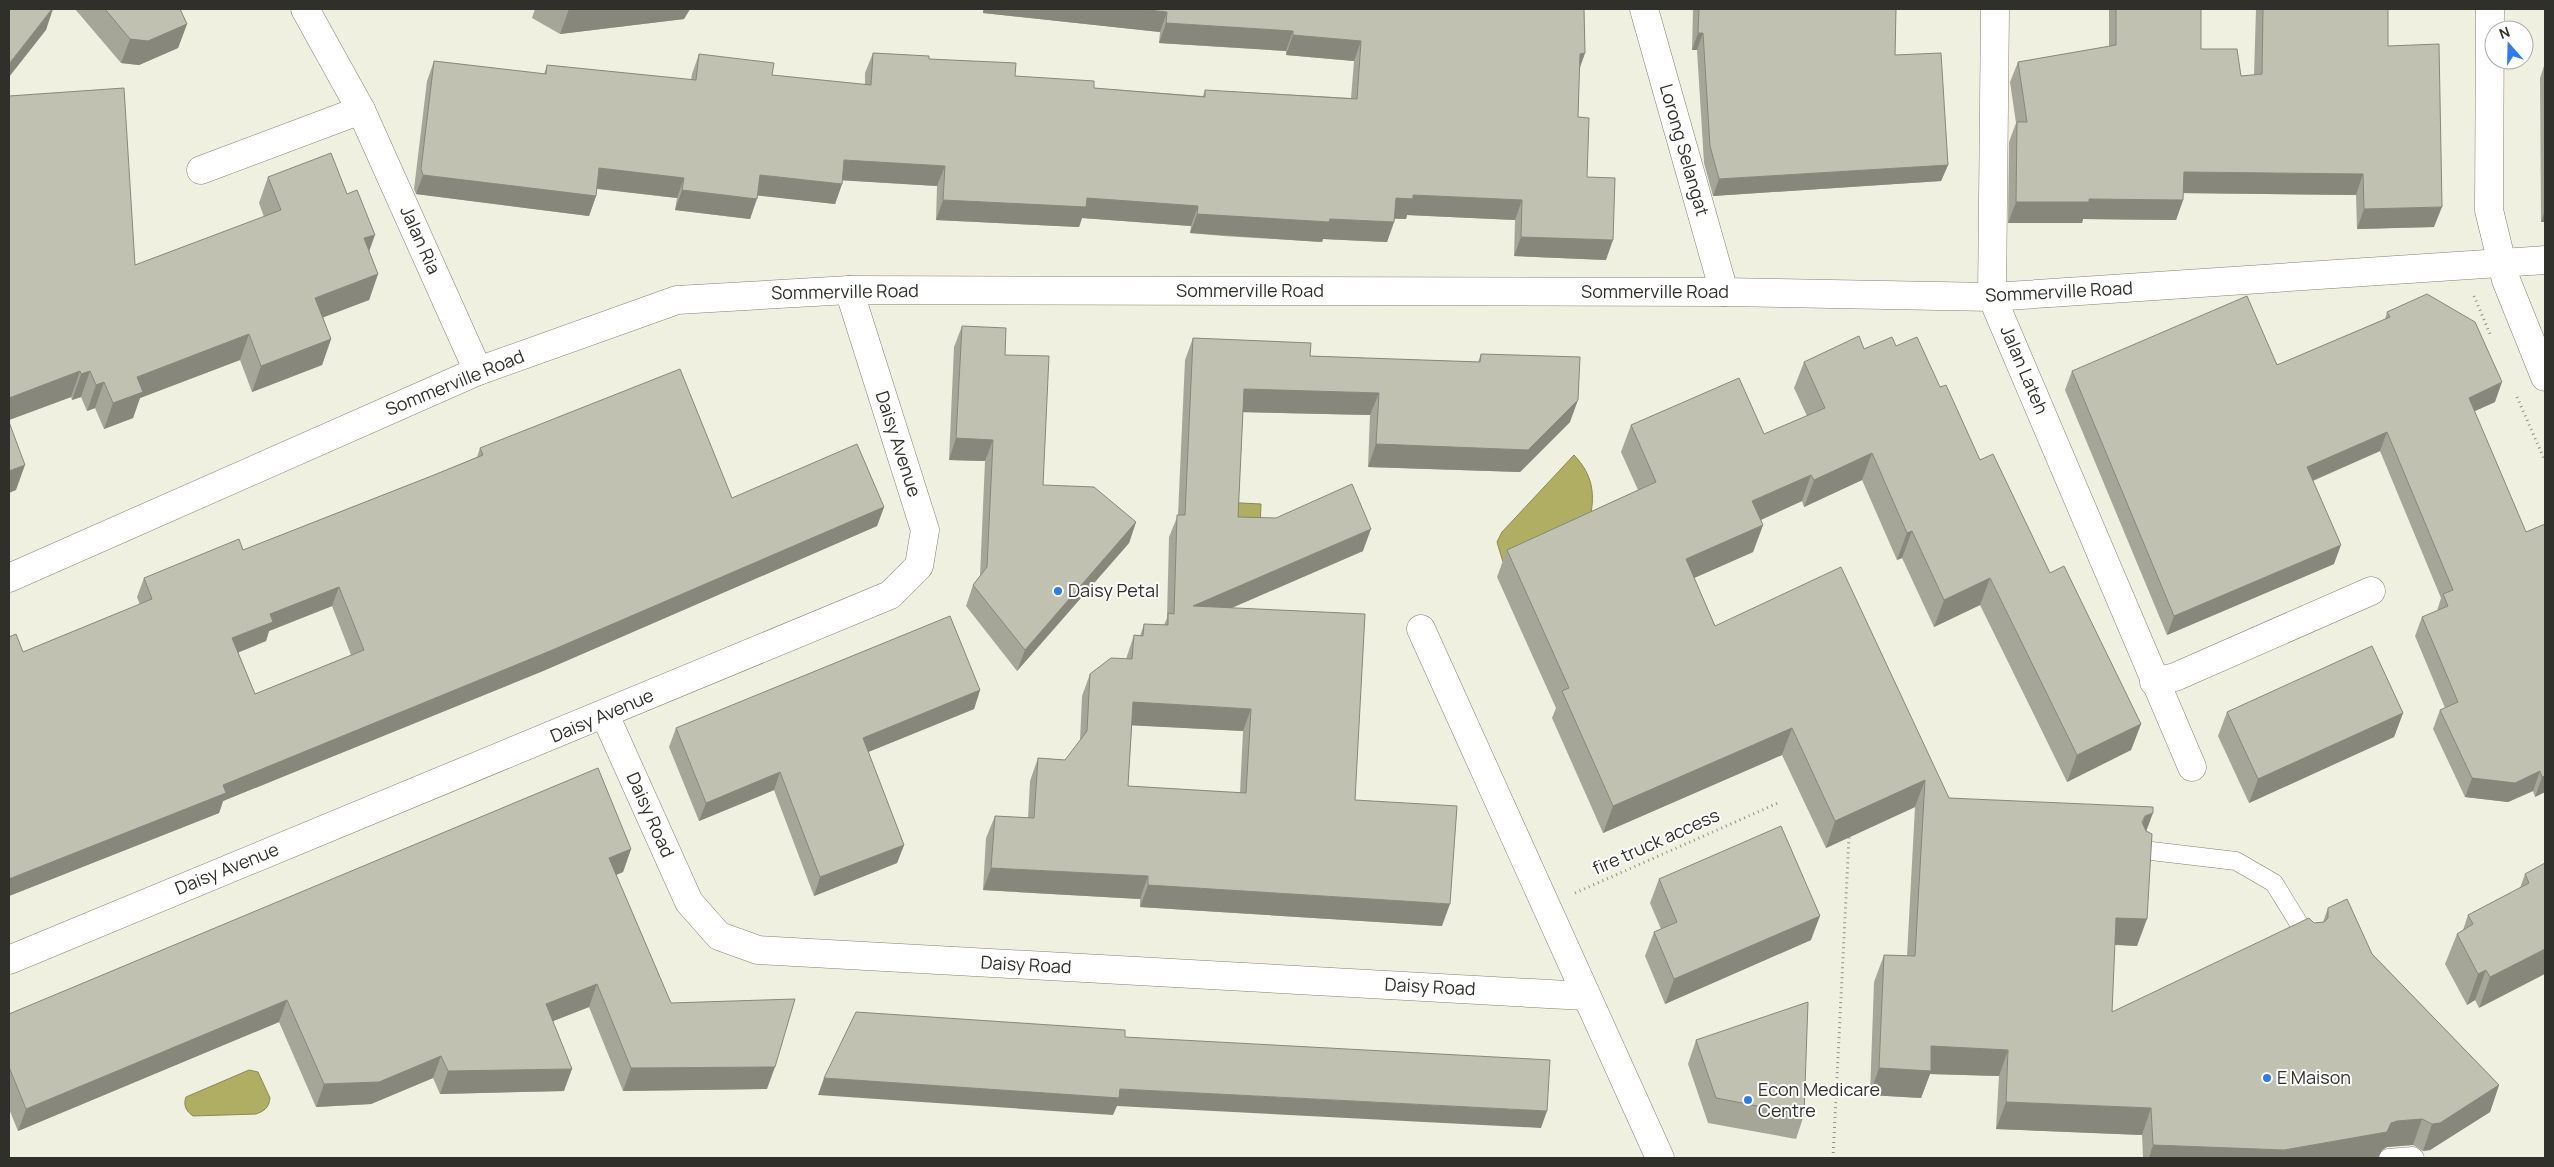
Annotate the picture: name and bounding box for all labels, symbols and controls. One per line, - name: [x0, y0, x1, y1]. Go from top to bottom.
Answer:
- north arrow: [2484, 20, 2534, 70]
- text: N: [2496, 22, 2512, 43]
- street label: Lorong Selangat: [1655, 81, 1715, 218]
- street label: Jalan Ria: [395, 202, 447, 278]
- street label: Sommerville Road: [1985, 275, 2133, 307]
- street label: Sommerville Road: [771, 278, 919, 304]
- street label: Sommerville Road: [1176, 278, 1324, 302]
- street label: Sommerville Road: [1581, 279, 1729, 303]
- street label: Jalan Lateh: [1995, 322, 2054, 418]
- street label: Sommerville Road: [382, 343, 528, 421]
- street label: Daisy Avenue: [871, 388, 927, 500]
- place label: Daisy Petal: [1068, 578, 1159, 602]
- marker: Daisy Petal: [1052, 585, 1064, 597]
- street label: Daisy Avenue: [546, 683, 657, 748]
- street label: Daisy Road: [621, 768, 680, 861]
- street label: fire truck access: [1588, 802, 1723, 880]
- street label: Daisy Avenue: [171, 836, 282, 900]
- street label: Daisy Road: [980, 950, 1072, 978]
- street label: Daisy Road: [1384, 972, 1476, 1000]
- place label: E Maison: [2277, 1065, 2351, 1089]
- marker: E Maison: [2261, 1072, 2273, 1084]
- place label: Econ Medicare Centre: [1758, 1077, 1880, 1122]
- marker: Econ Medicare Centre: [1742, 1094, 1754, 1106]

